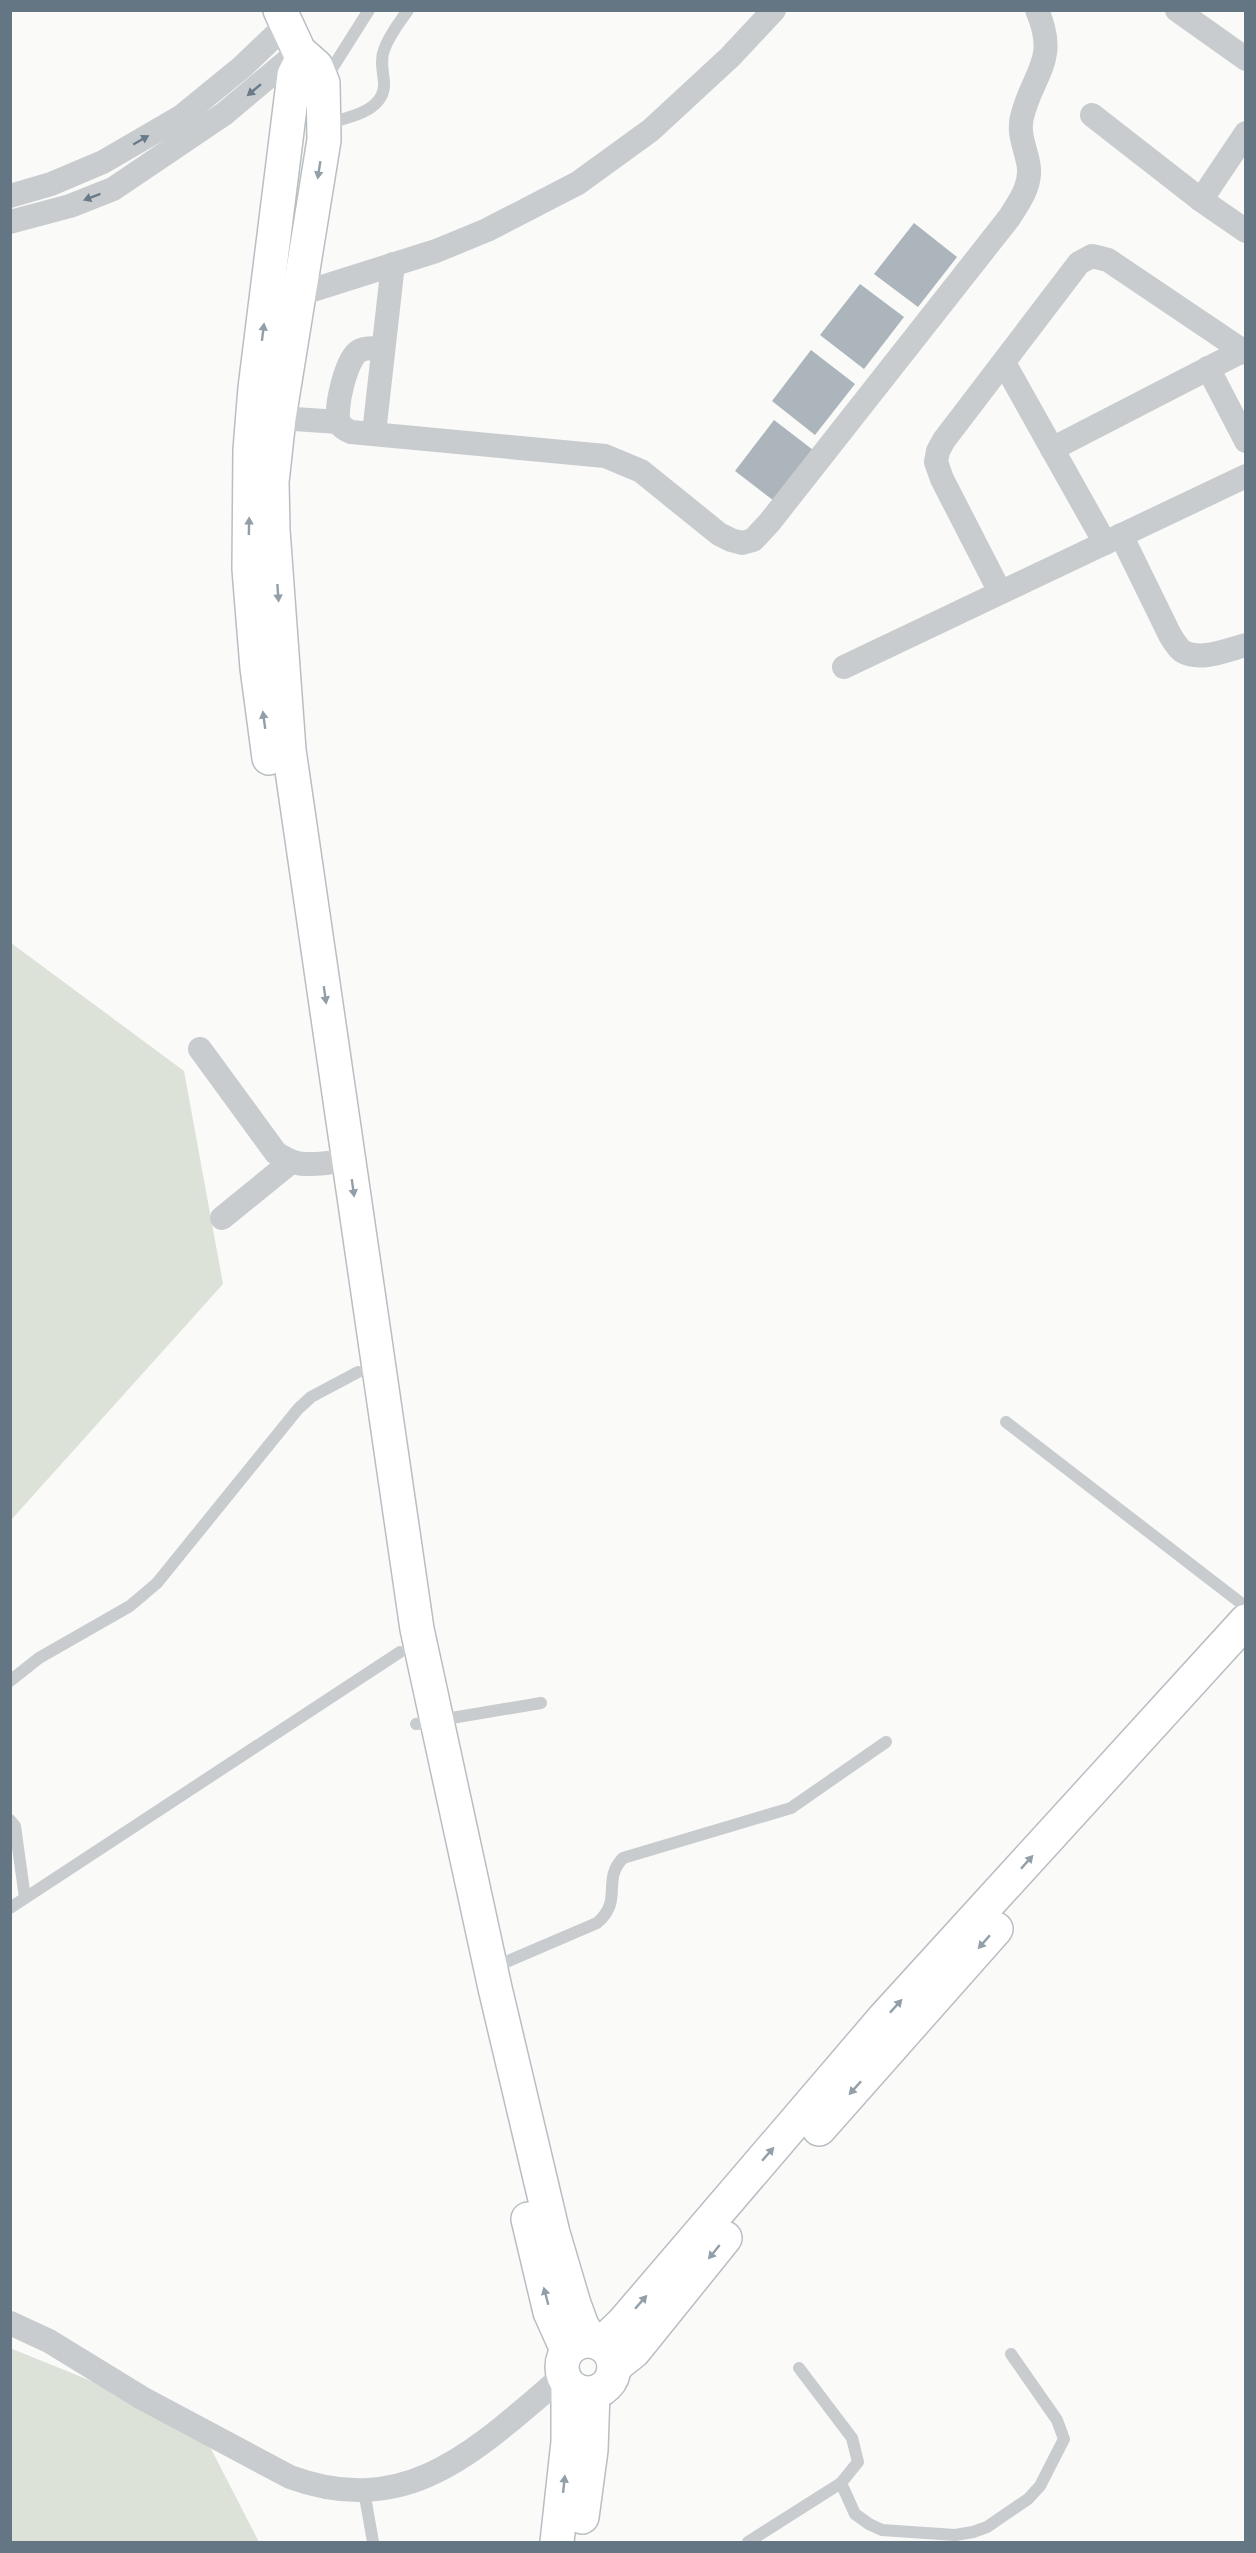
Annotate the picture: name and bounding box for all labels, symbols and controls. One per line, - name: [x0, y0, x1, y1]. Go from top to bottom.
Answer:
- one-way arrow: [246, 83, 262, 96]
- one-way arrow: [133, 135, 149, 146]
- one-way arrow: [314, 161, 323, 180]
- one-way arrow: [83, 192, 101, 202]
- one-way arrow: [258, 322, 267, 341]
- one-way arrow: [245, 517, 254, 536]
- one-way arrow: [273, 583, 282, 602]
- one-way arrow: [260, 711, 269, 730]
- one-way arrow: [320, 985, 329, 1004]
- one-way arrow: [348, 1178, 357, 1197]
- one-way arrow: [1020, 1855, 1033, 1870]
- one-way arrow: [977, 1935, 991, 1950]
- one-way arrow: [889, 1999, 902, 2014]
- one-way arrow: [848, 2081, 862, 2096]
- one-way arrow: [761, 2147, 774, 2162]
- one-way arrow: [707, 2244, 720, 2260]
- one-way arrow: [540, 2287, 550, 2305]
- one-way arrow: [634, 2295, 647, 2310]
- one-way arrow: [559, 2475, 569, 2494]

